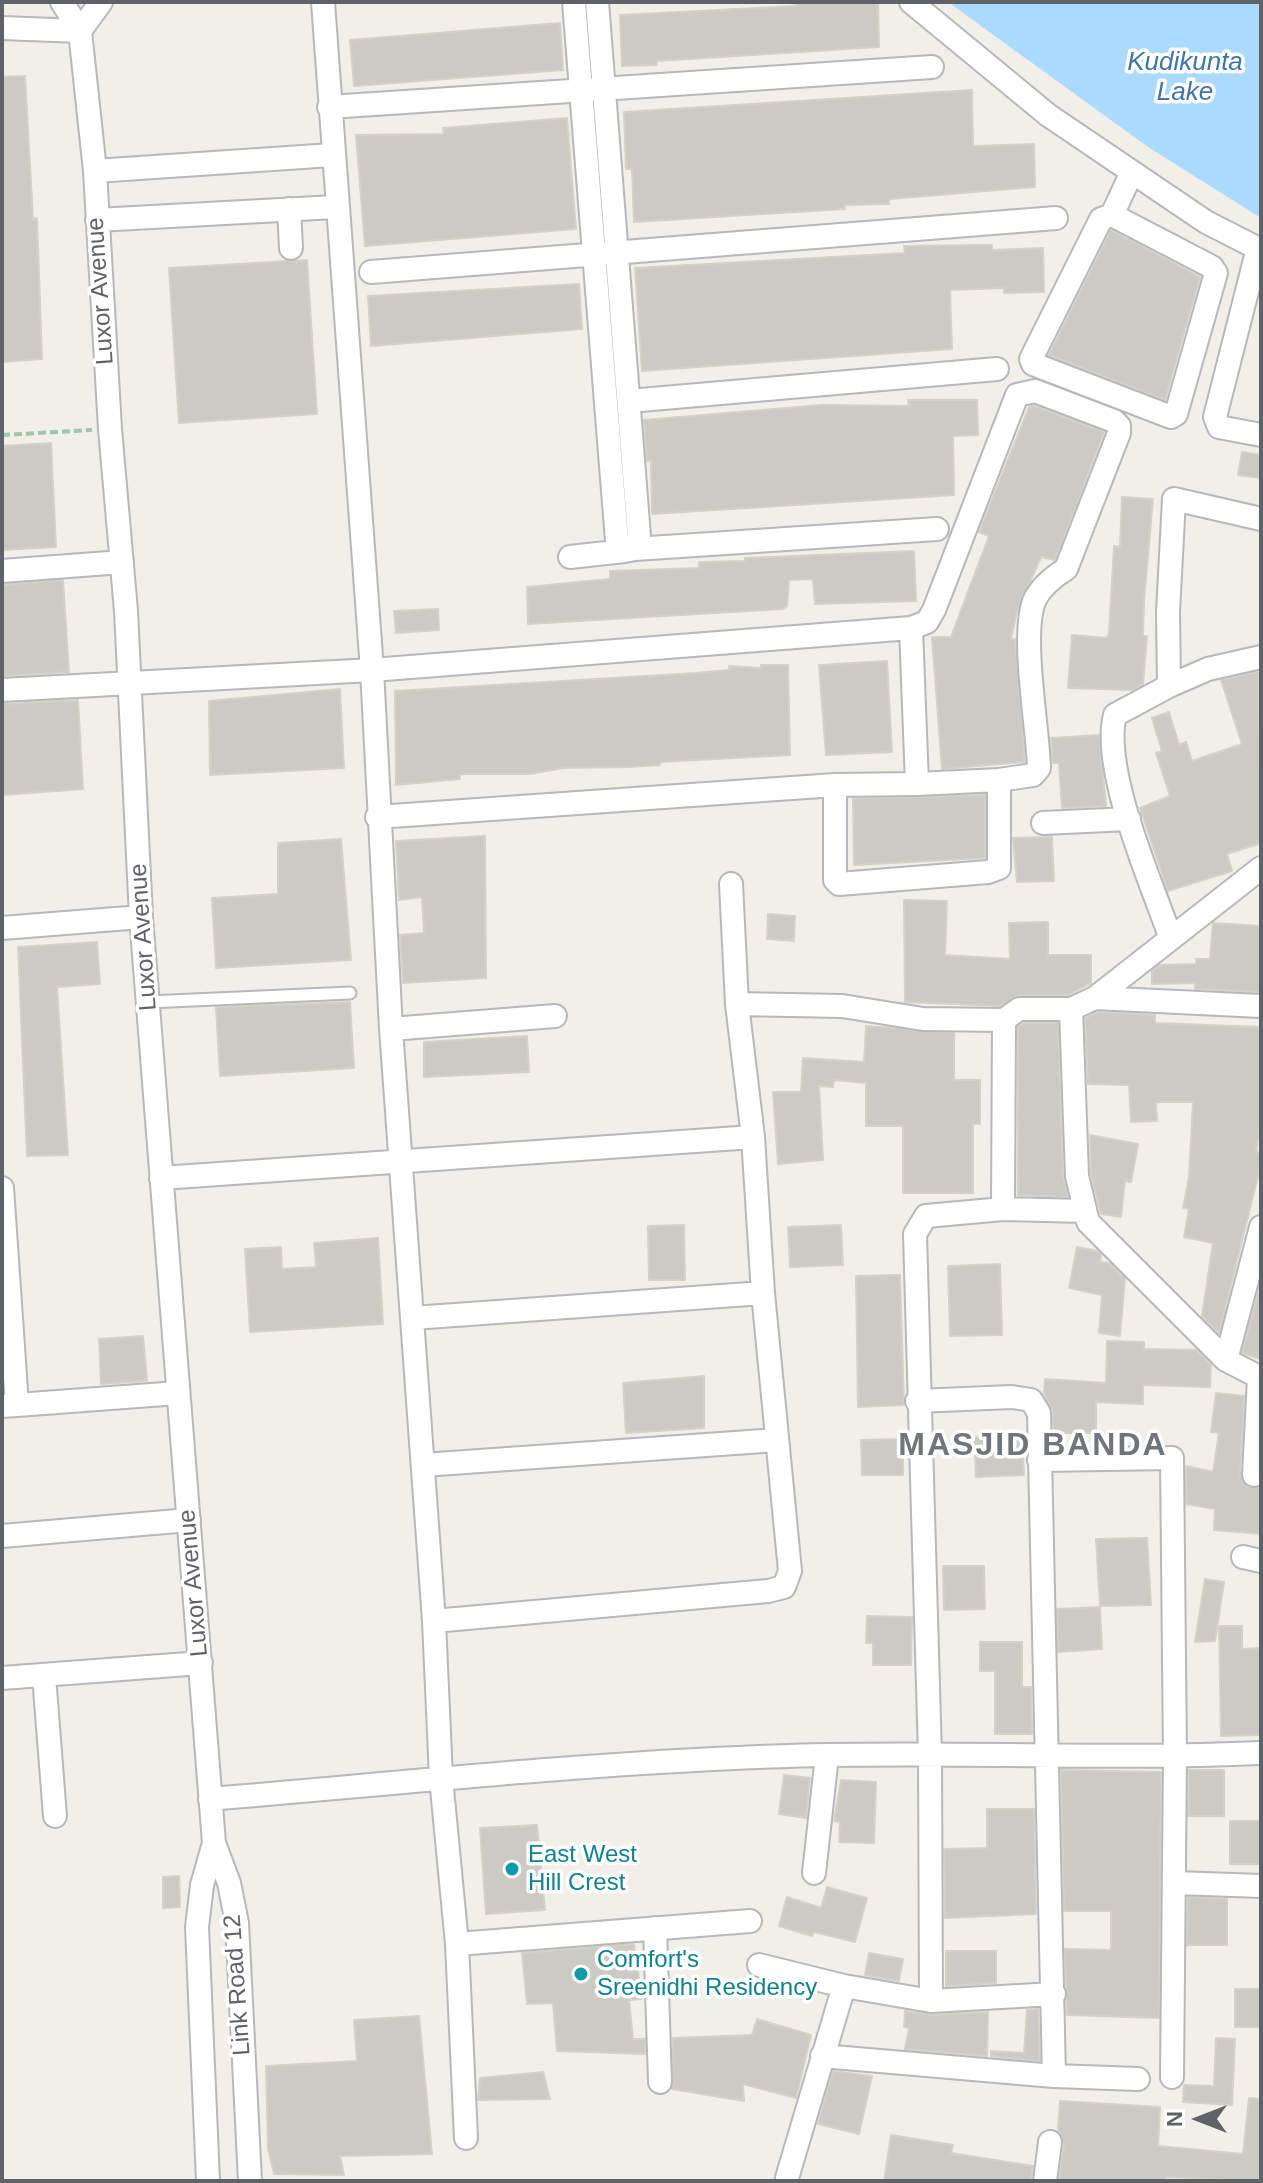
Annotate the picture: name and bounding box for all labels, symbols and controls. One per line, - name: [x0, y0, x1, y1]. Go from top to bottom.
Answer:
- water label: Kudikunta Lake: [1127, 47, 1243, 108]
- street label: Luxor Avenue: [81, 216, 121, 366]
- street label: Luxor Avenue: [124, 862, 164, 1012]
- district label: MASJID BANDA: [898, 1427, 1168, 1465]
- street label: Luxor Avenue: [173, 1508, 215, 1658]
- place label: East West Hill Crest: [528, 1841, 637, 1897]
- marker: East West Hill Crest: [503, 1860, 521, 1878]
- street label: Link Road 12: [219, 1913, 257, 2057]
- place label: Comfort's Sreenidhi Residency: [597, 1946, 817, 2002]
- marker: Comfort's Sreenidhi Residency: [572, 1965, 590, 1983]
- north arrow: [1159, 2079, 1239, 2159]
- text: N: [1162, 2111, 1187, 2127]

